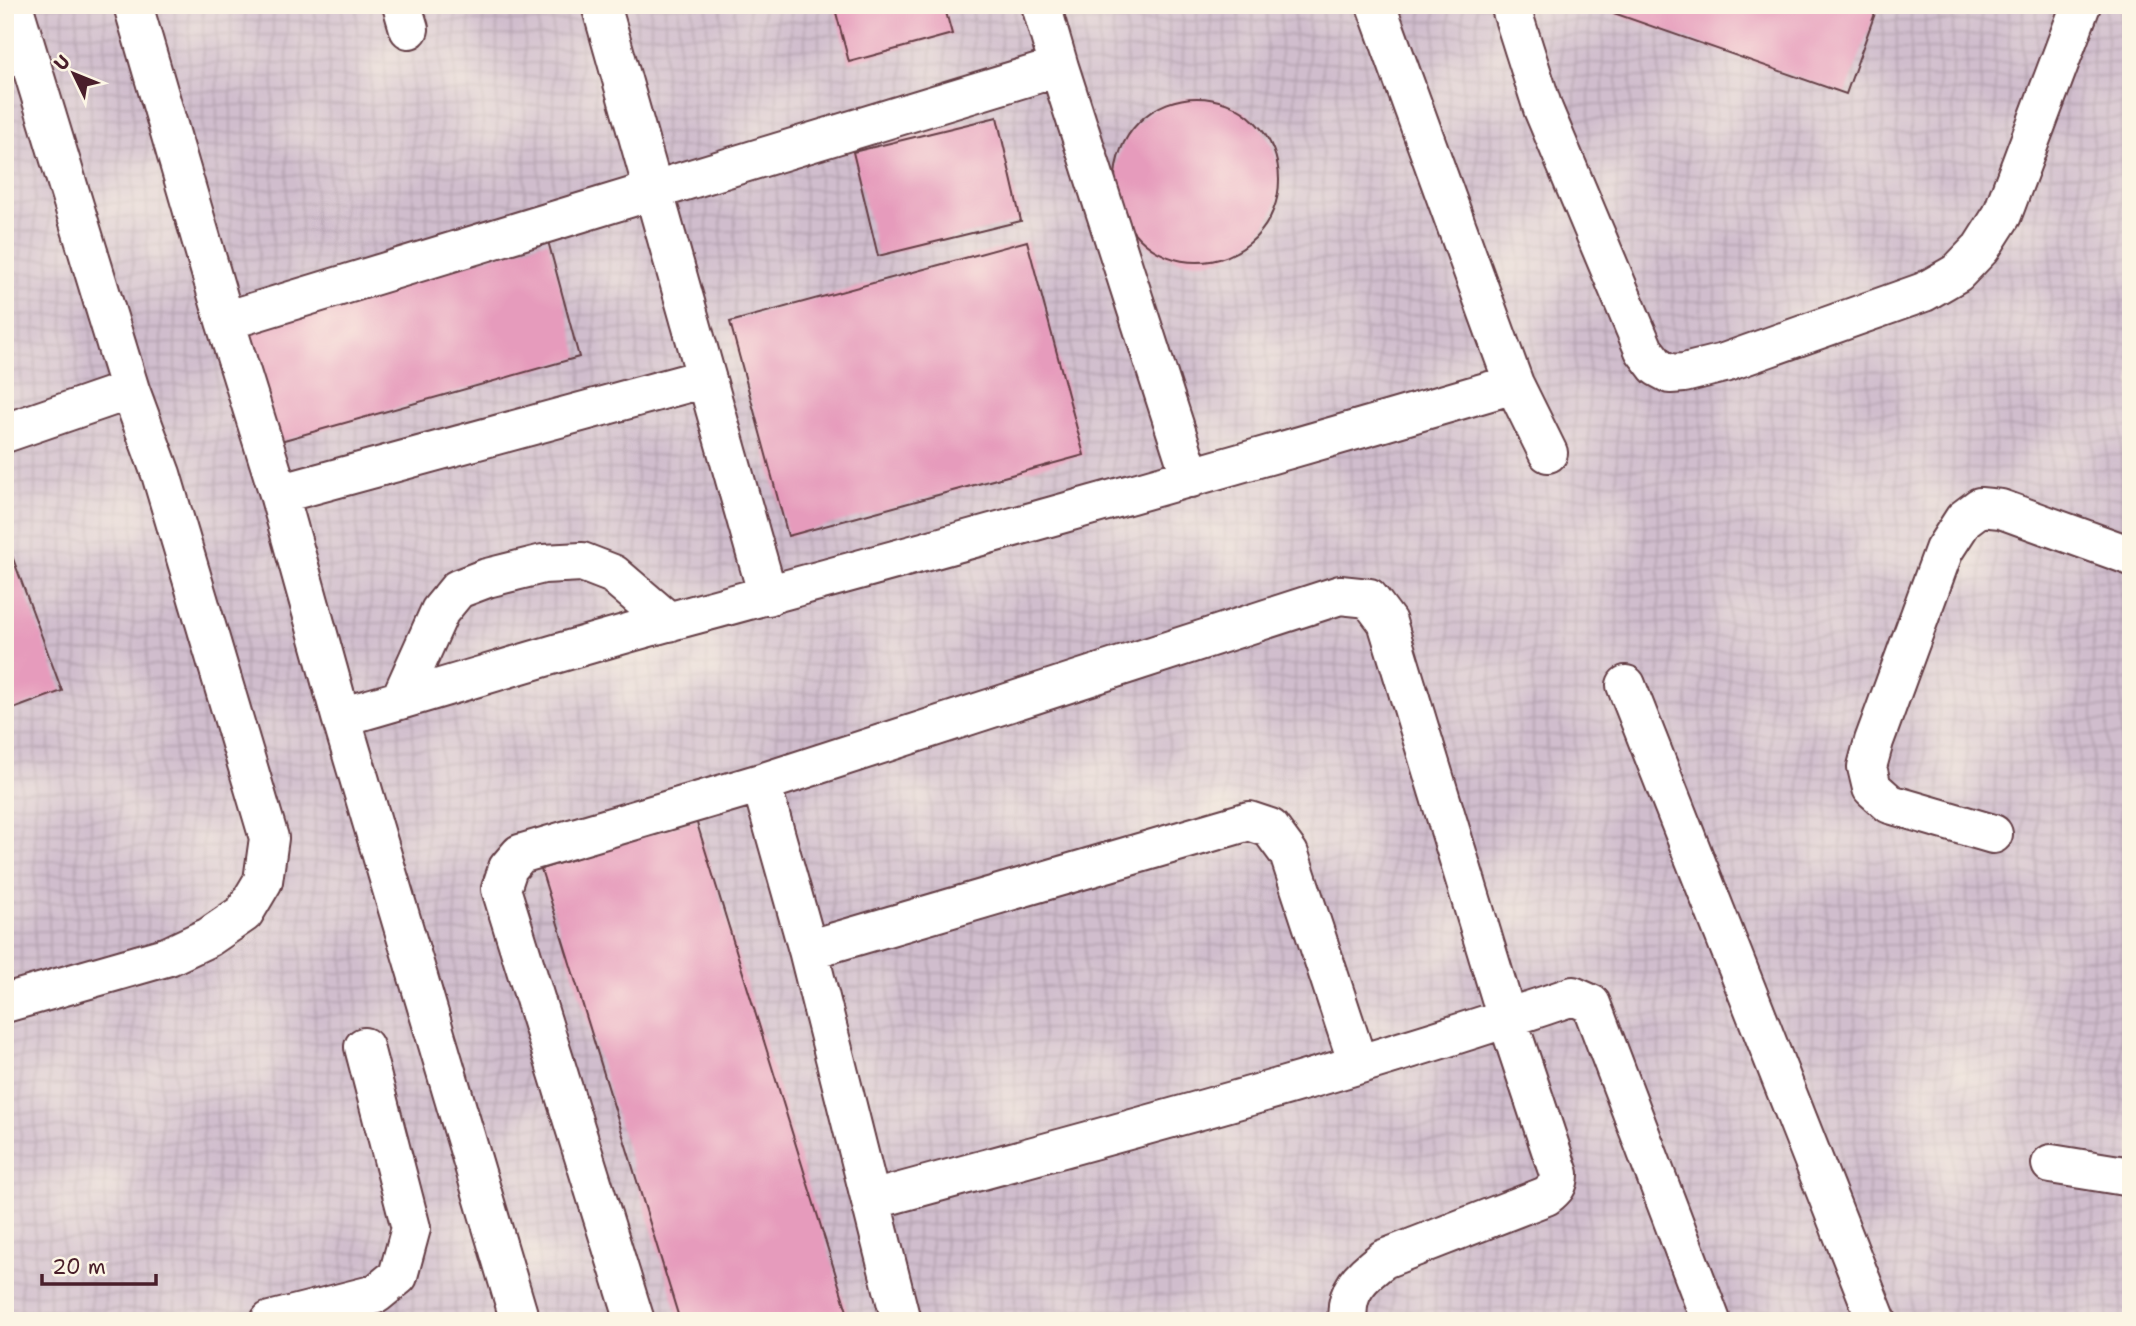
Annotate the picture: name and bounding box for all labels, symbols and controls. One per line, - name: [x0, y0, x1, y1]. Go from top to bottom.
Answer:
- north arrow: [38, 38, 108, 108]
- text: U: [48, 49, 76, 76]
- scale bar: [42, 1242, 156, 1286]
- text: 20 m: [52, 1253, 106, 1281]

